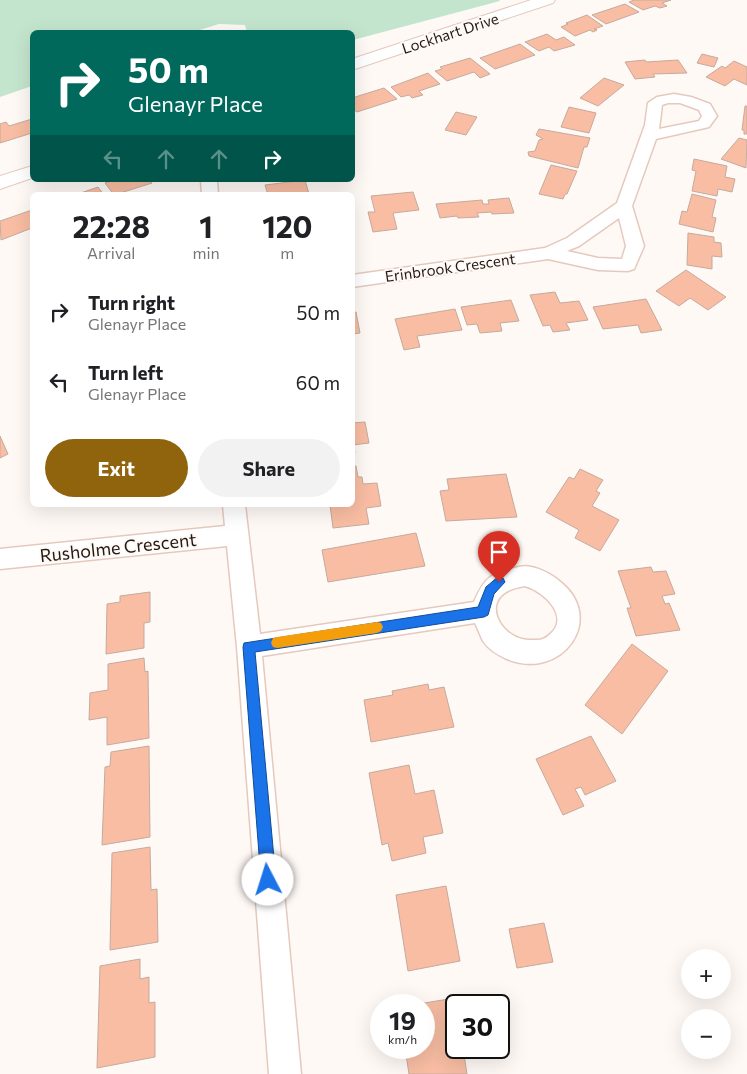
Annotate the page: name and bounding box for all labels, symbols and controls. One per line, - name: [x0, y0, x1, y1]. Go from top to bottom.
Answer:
- street label: Lockhart Drive: [399, 9, 501, 57]
- text: 50 m: [128, 47, 209, 90]
- icon: right: [45, 50, 110, 115]
- text: Glenayr Place: [128, 90, 263, 117]
- icon: left: [99, 145, 127, 173]
- icon: ahead: [152, 145, 180, 173]
- icon: ahead: [205, 145, 233, 173]
- icon: right: [258, 145, 286, 173]
- text: 22:28: [72, 207, 150, 244]
- text: 1: [199, 207, 213, 244]
- text: 120: [262, 207, 313, 244]
- text: Arrival: [87, 243, 135, 262]
- text: min: [192, 243, 220, 262]
- text: m: [280, 243, 294, 262]
- street label: Erinbrook Crescent: [384, 249, 516, 285]
- text: Turn right: [88, 291, 175, 314]
- icon: right: [45, 298, 73, 326]
- text: 50 m: [296, 301, 340, 324]
- text: Glenayr Place: [88, 314, 186, 333]
- text: Turn left: [88, 361, 163, 384]
- icon: left: [45, 368, 73, 396]
- text: 60 m: [296, 371, 340, 394]
- text: Glenayr Place: [88, 384, 186, 403]
- button: Exit: [45, 439, 188, 497]
- button: Share: [198, 439, 340, 497]
- street label: Rusholme Crescent: [39, 528, 197, 566]
- pin: [478, 531, 520, 582]
- icon: arrive: [485, 538, 513, 566]
- position arrow: [241, 853, 293, 905]
- map controls: [681, 949, 731, 1059]
- button: +: [681, 949, 731, 999]
- speed limit sign: 30: [445, 994, 510, 1059]
- text: 19: [389, 1005, 416, 1035]
- button: −: [681, 1009, 731, 1059]
- text: km/h: [388, 1032, 417, 1046]

